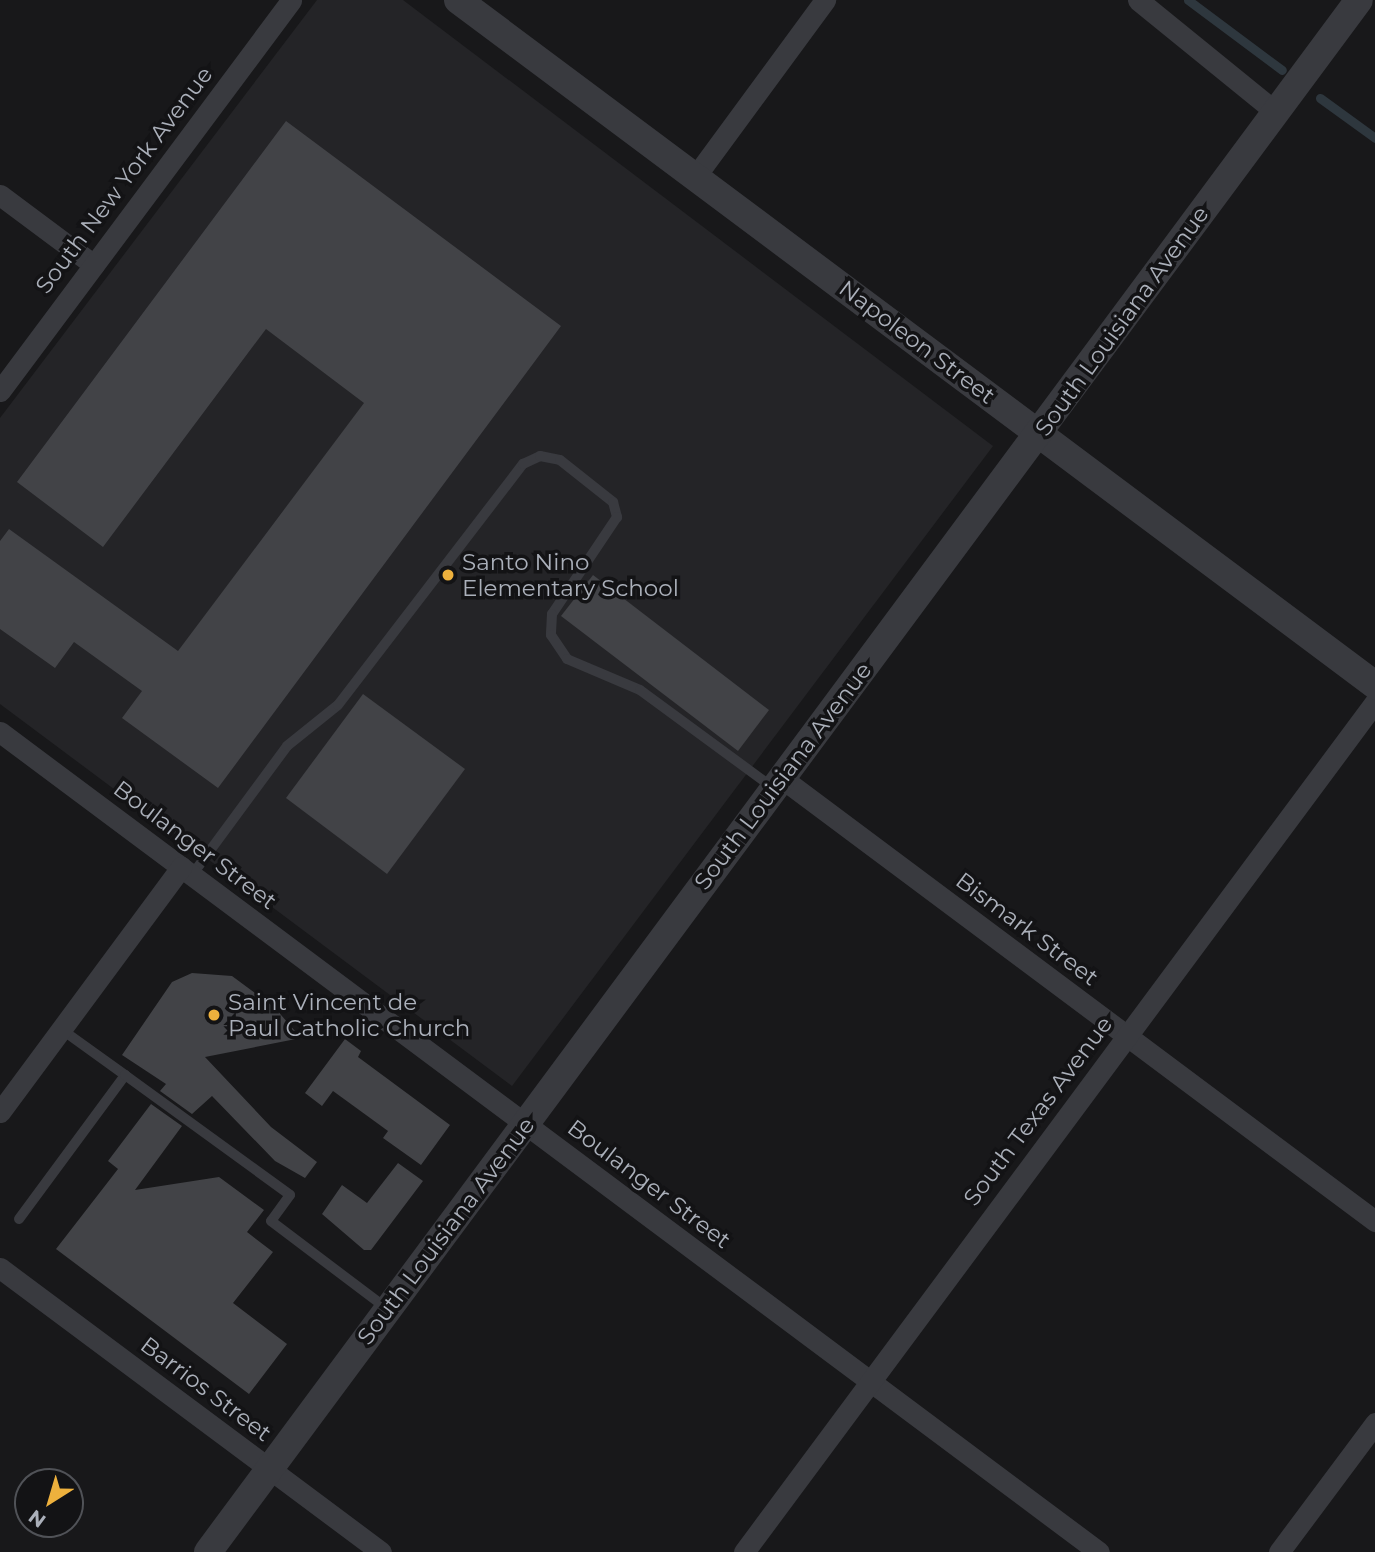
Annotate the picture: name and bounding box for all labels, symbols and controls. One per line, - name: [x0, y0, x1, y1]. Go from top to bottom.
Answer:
- street label: South New York Avenue: [30, 61, 218, 299]
- street label: South Louisiana Avenue: [1029, 201, 1215, 441]
- street label: Napoleon Street: [834, 274, 1000, 410]
- place label: Santo Nino Elementary School: [462, 548, 679, 602]
- marker: Santo Nino Elementary School: [440, 567, 456, 583]
- street label: South Louisiana Avenue: [689, 657, 877, 895]
- street label: Boulanger Street: [108, 775, 282, 915]
- street label: Bismark Street: [950, 866, 1104, 992]
- place label: Saint Vincent de Paul Catholic Church: [228, 988, 470, 1042]
- marker: Saint Vincent de Paul Catholic Church: [206, 1007, 222, 1023]
- street label: South Texas Avenue: [958, 1011, 1118, 1211]
- street label: South Louisiana Avenue: [352, 1112, 540, 1350]
- street label: Boulanger Street: [562, 1114, 736, 1254]
- street label: Barrios Street: [135, 1331, 277, 1447]
- north arrow: [14, 1468, 84, 1538]
- text: N: [24, 1505, 50, 1532]

